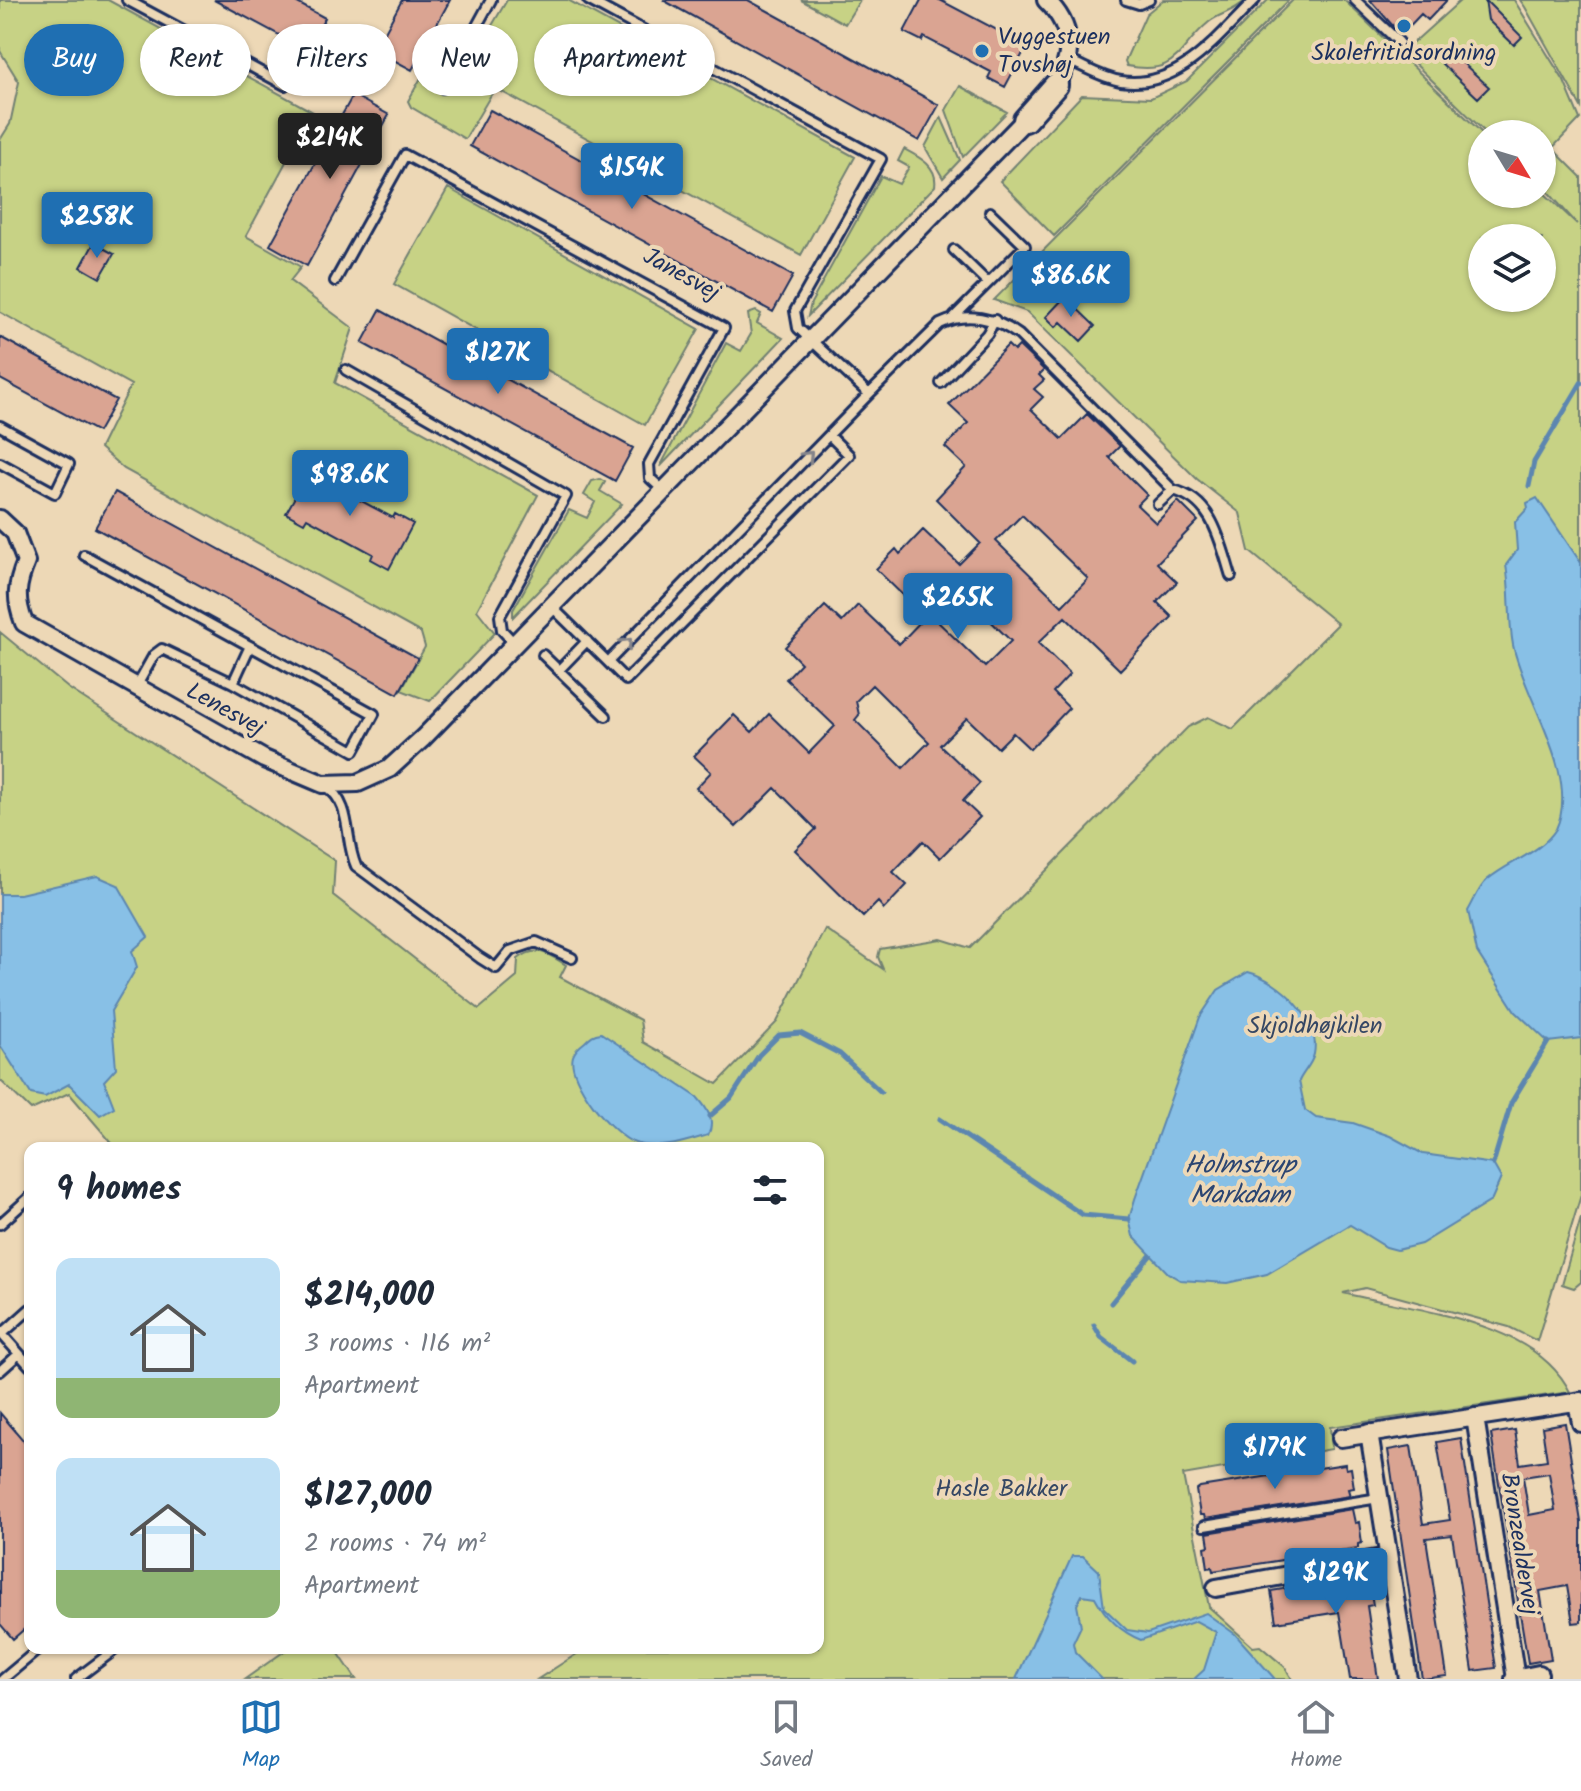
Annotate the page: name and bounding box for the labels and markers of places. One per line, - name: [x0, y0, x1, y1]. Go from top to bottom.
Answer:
- marker: Skolefritidsordning: [1395, 17, 1413, 35]
- place label: Vuggestuen Tovshøj: [998, 18, 1111, 85]
- place label: Skolefritidsordning: [1312, 34, 1496, 73]
- marker: Vuggestuen Tovshøj: [973, 42, 991, 60]
- pin: $214K: [274, 113, 386, 181]
- pin: $154K: [576, 143, 688, 211]
- pin: $258K: [41, 192, 153, 260]
- pin: $86.6K: [1006, 251, 1136, 319]
- pin: $127K: [442, 328, 554, 396]
- pin: $98.6K: [285, 450, 415, 518]
- pin: $265K: [902, 573, 1014, 641]
- pin: $179K: [1219, 1423, 1331, 1491]
- pin: $129K: [1280, 1548, 1392, 1616]

